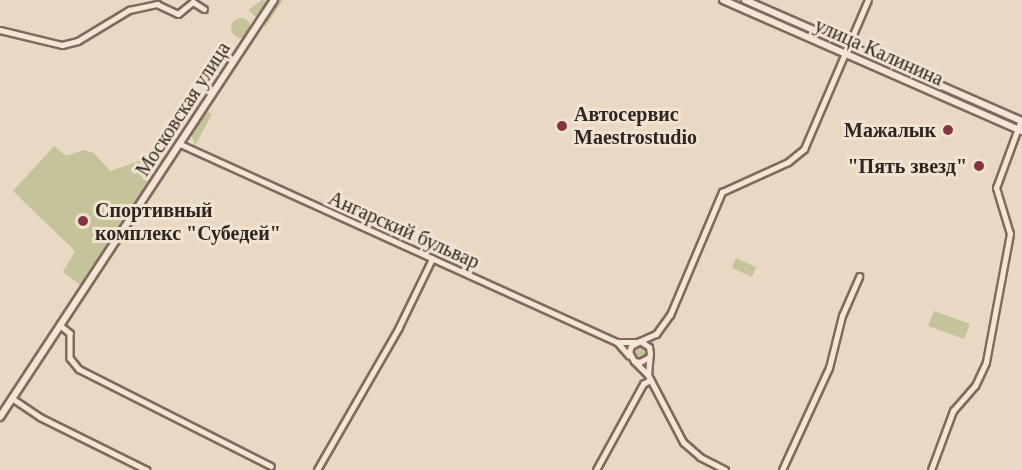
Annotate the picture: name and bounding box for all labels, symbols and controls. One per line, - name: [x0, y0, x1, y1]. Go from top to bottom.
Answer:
- street label: улица Калинина: [811, 13, 947, 91]
- street label: Московская улица: [131, 37, 235, 181]
- place label: Автосервис Maestrostudio: [574, 102, 697, 149]
- place label: Мажалык: [844, 118, 936, 142]
- marker: Автосервис Maestrostudio: [555, 119, 569, 133]
- marker: Мажалык: [941, 123, 955, 137]
- place label: "Пять звезд": [848, 154, 967, 178]
- marker: "Пять звезд": [972, 159, 986, 173]
- street label: Ангарский бульвар: [325, 186, 483, 274]
- place label: Спортивный комплекс "Субедей": [95, 198, 281, 245]
- marker: Спортивный комплекс "Субедей": [76, 214, 90, 228]

